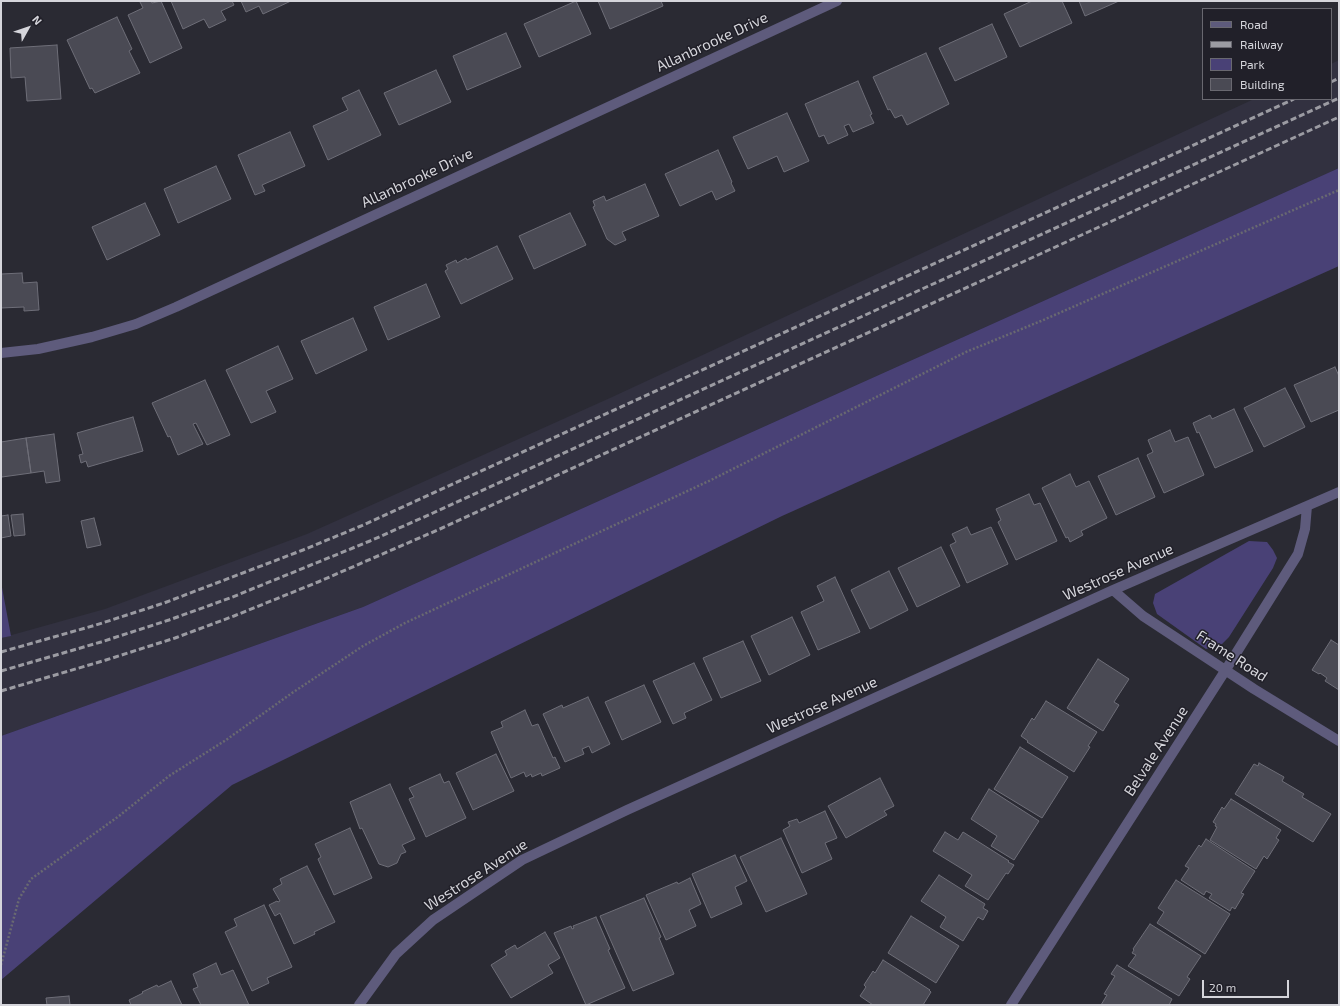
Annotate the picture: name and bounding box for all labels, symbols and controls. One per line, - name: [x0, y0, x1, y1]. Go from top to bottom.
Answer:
- north arrow: [8, 8, 48, 48]
- street label: Allanbrooke Drive: [653, 8, 771, 76]
- legend: [1202, 8, 1332, 100]
- text: N: [30, 13, 45, 27]
- text: Road: [1240, 17, 1268, 31]
- text: Railway: [1240, 37, 1283, 51]
- text: Park: [1240, 57, 1265, 71]
- text: Building: [1240, 77, 1284, 91]
- street label: Allanbrooke Drive: [358, 144, 476, 212]
- street label: Westrose Avenue: [1060, 540, 1176, 604]
- street label: Frame Road: [1193, 626, 1271, 686]
- street label: Westrose Avenue: [764, 673, 880, 737]
- street label: Belvale Avenue: [1120, 703, 1192, 799]
- street label: Westrose Avenue: [421, 835, 531, 915]
- scale bar: [1204, 972, 1291, 998]
- text: 20 m: [1209, 980, 1236, 994]

